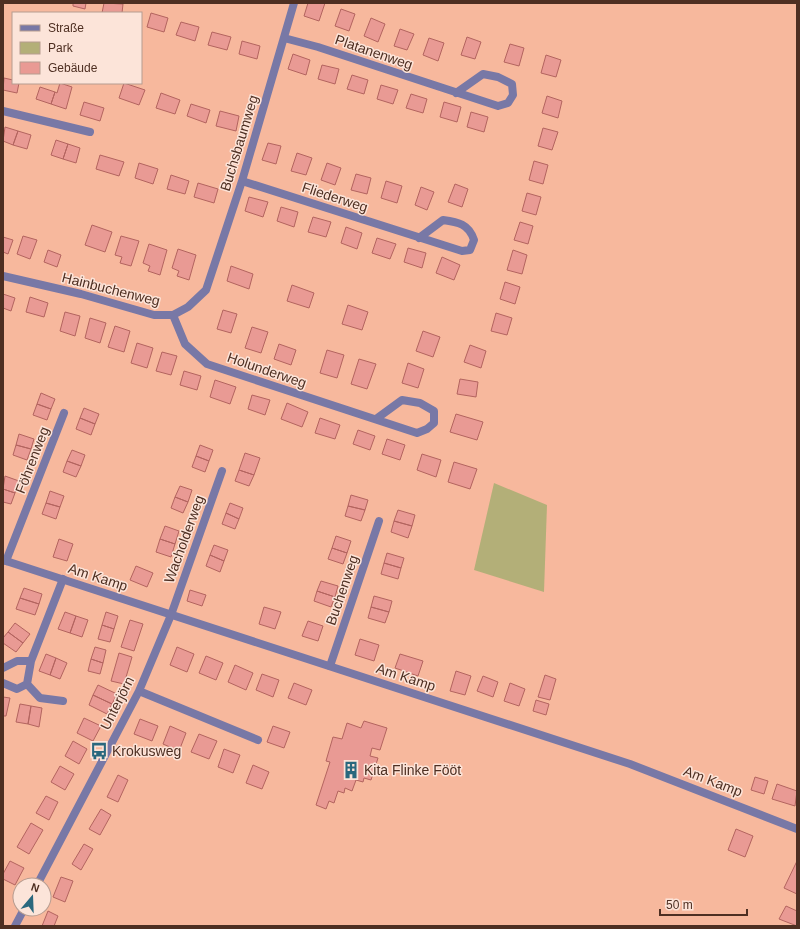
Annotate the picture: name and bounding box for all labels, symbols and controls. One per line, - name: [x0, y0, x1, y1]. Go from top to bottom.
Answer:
- legend: [12, 12, 142, 84]
- text: Straße: [48, 21, 84, 35]
- street label: Platanenweg: [333, 31, 415, 73]
- text: Park: [48, 41, 74, 55]
- text: Gebäude: [48, 61, 98, 75]
- street label: Buchsbaumweg: [217, 93, 261, 193]
- street label: Fliederweg: [300, 179, 370, 215]
- street label: Hainbuchenweg: [60, 269, 162, 309]
- street label: Holunderweg: [225, 349, 309, 391]
- street label: Föhrenweg: [12, 424, 52, 496]
- street label: Wacholderweg: [161, 493, 207, 585]
- street label: Buchenweg: [323, 553, 361, 627]
- street label: Am Kamp: [66, 560, 130, 594]
- street label: Am Kamp: [374, 660, 438, 694]
- street label: Unterjörn: [97, 674, 137, 732]
- bus stop icon: Krokusweg: [89, 741, 109, 761]
- place label: Krokusweg: [112, 743, 181, 759]
- building icon: Kita Flinke Fööt: [341, 760, 361, 780]
- place label: Kita Flinke Fööt: [364, 762, 461, 778]
- street label: Am Kamp: [681, 763, 745, 800]
- north arrow: [12, 877, 52, 917]
- text: N: [30, 881, 41, 895]
- scale bar: [660, 891, 747, 917]
- text: 50 m: [666, 898, 693, 912]

